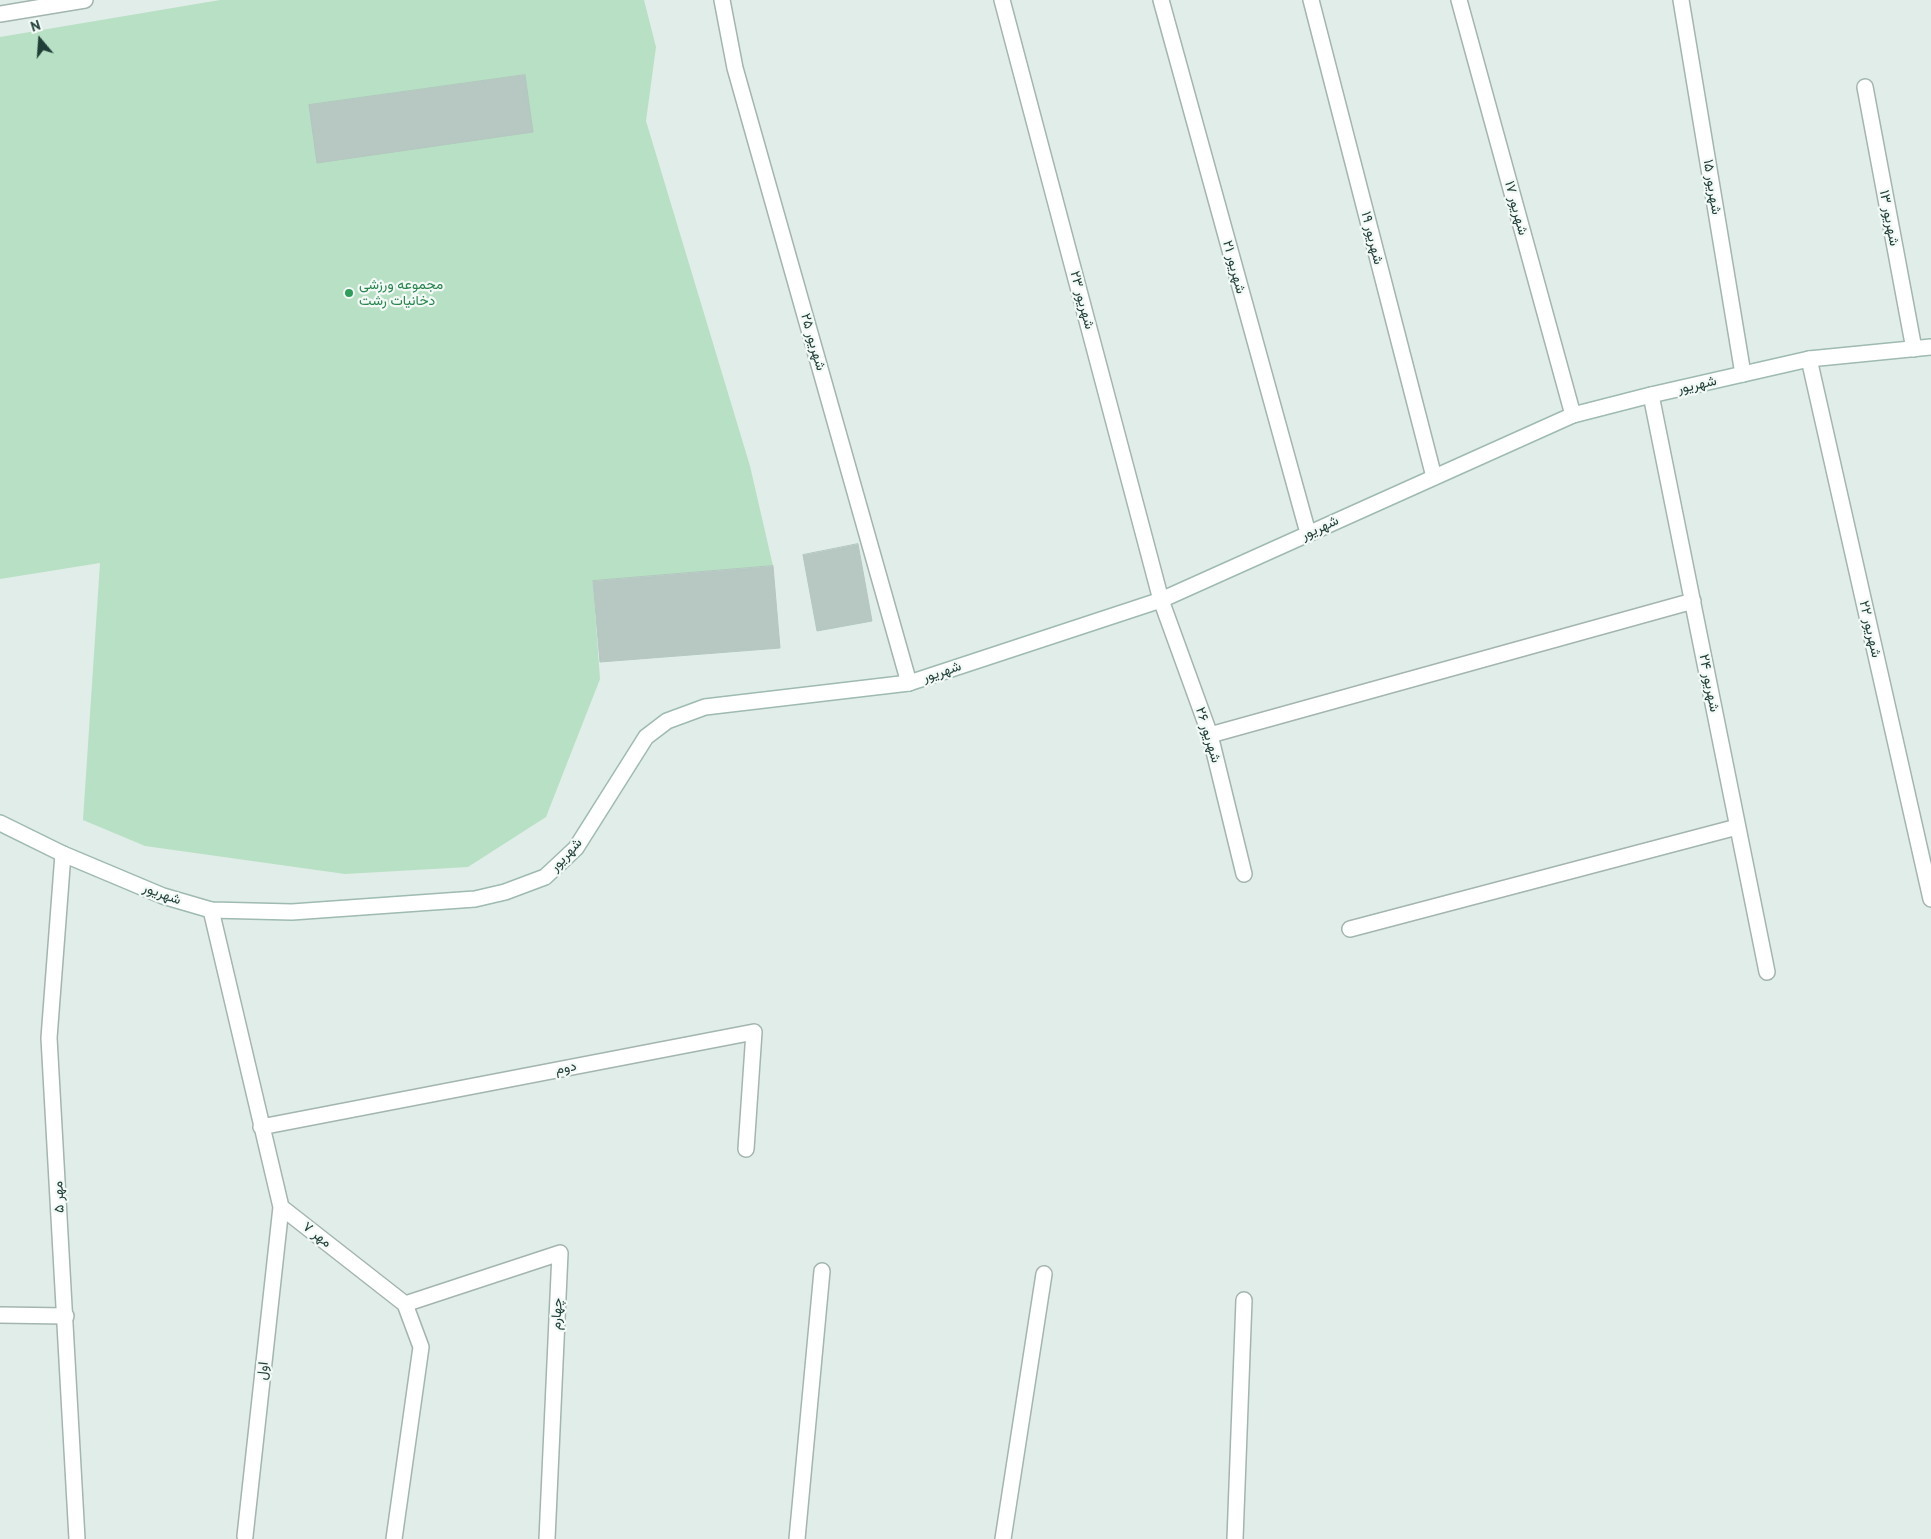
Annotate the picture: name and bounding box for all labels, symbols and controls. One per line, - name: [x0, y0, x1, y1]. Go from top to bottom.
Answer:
- north arrow: [15, 15, 65, 65]
- text: N: [28, 16, 43, 36]
- street label: شهریور ۱۵: [1699, 158, 1725, 216]
- street label: شهریور ۱۷: [1501, 179, 1531, 237]
- street label: شهریور ۱۳: [1875, 189, 1903, 247]
- street label: شهریور ۱۹: [1357, 210, 1387, 266]
- street label: شهریور ۲۱: [1219, 238, 1249, 296]
- street label: شهریور ۲۳: [1066, 269, 1098, 331]
- place label: مجموعه ورزشی دخانیات رشت: [359, 277, 443, 310]
- marker: مجموعه ورزشی دخانیات رشت: [343, 287, 355, 299]
- street label: شهریور ۲۵: [797, 311, 829, 373]
- street label: شهریور: [1676, 372, 1718, 398]
- street label: شهریور: [1299, 512, 1341, 544]
- street label: شهریور ۲۲: [1855, 599, 1885, 659]
- street label: شهریور ۲۴: [1695, 653, 1723, 713]
- street label: شهریور: [921, 658, 963, 686]
- street label: شهریور ۲۶: [1192, 705, 1224, 765]
- street label: شهریور: [546, 835, 586, 875]
- street label: شهریور: [141, 879, 183, 909]
- street label: دوم: [554, 1058, 578, 1078]
- street label: مهر ۵: [50, 1181, 68, 1213]
- street label: مهر ۷: [299, 1219, 335, 1251]
- street label: چهارم: [548, 1298, 566, 1330]
- street label: اول: [254, 1361, 272, 1381]

